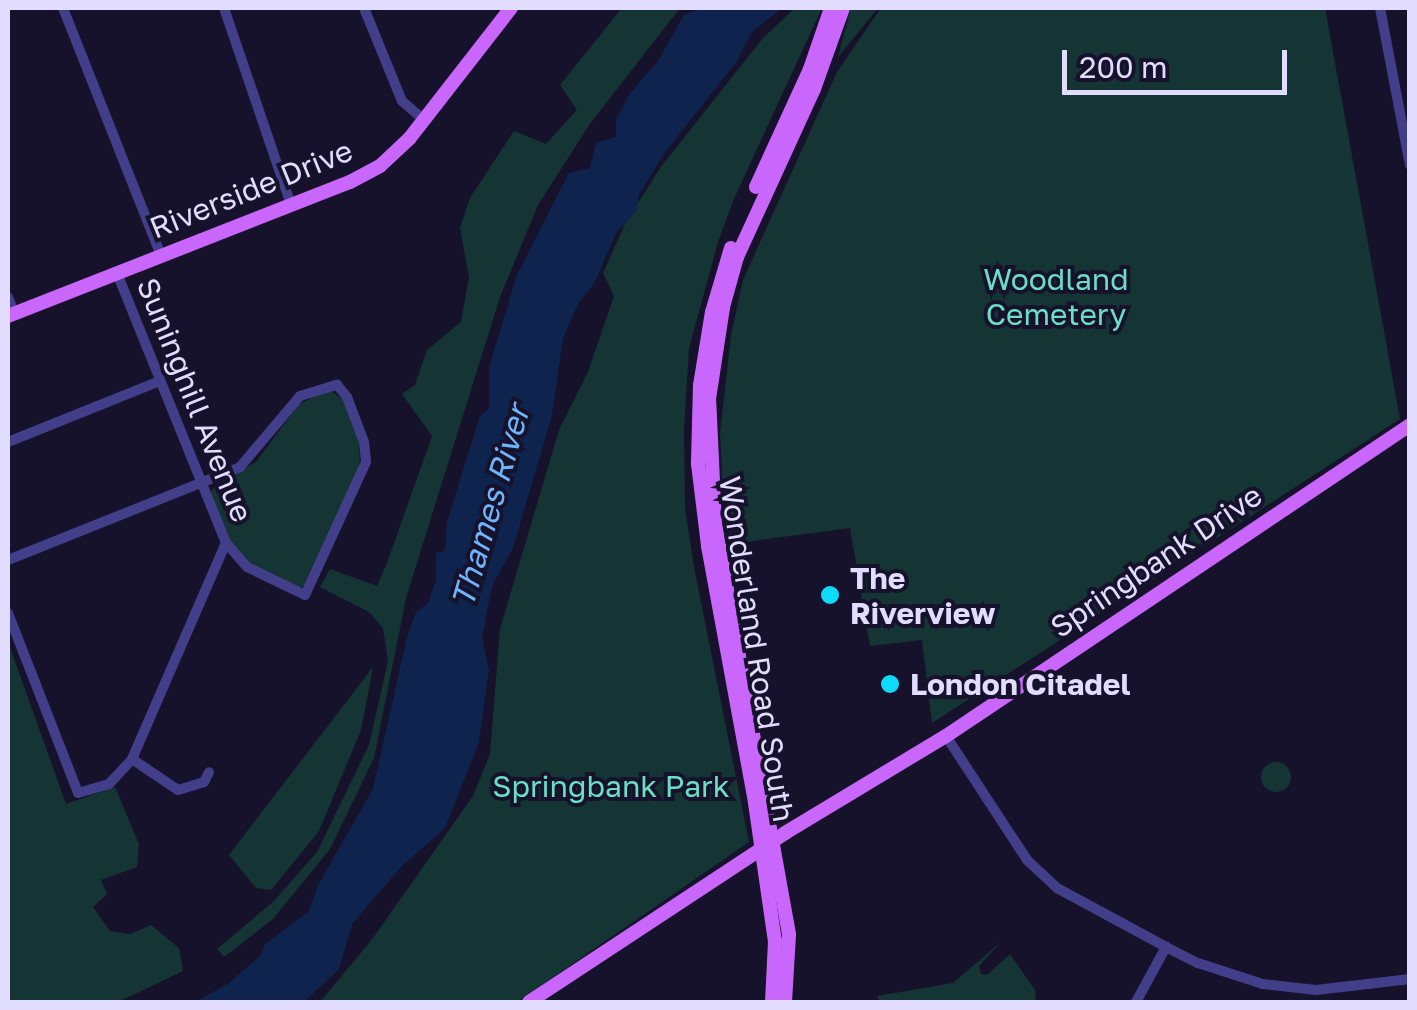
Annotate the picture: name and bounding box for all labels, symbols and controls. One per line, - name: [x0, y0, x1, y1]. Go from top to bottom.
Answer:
- scale bar: [1067, 30, 1292, 92]
- text: 200 m: [1079, 49, 1168, 85]
- street label: Riverside Drive: [144, 132, 358, 246]
- park label: Woodland Cemetery: [983, 261, 1129, 332]
- street label: Suninghill Avenue: [130, 273, 260, 527]
- water label: Thames River: [443, 401, 537, 611]
- street label: Wonderland Road South: [712, 474, 802, 824]
- street label: Springbank Drive: [1044, 477, 1268, 645]
- place label: The Riverview: [850, 560, 995, 630]
- marker: The Riverview: [819, 584, 841, 606]
- place label: London Citadel: [910, 666, 1130, 702]
- marker: London Citadel: [879, 673, 901, 695]
- park label: Springbank Park: [492, 768, 730, 804]

